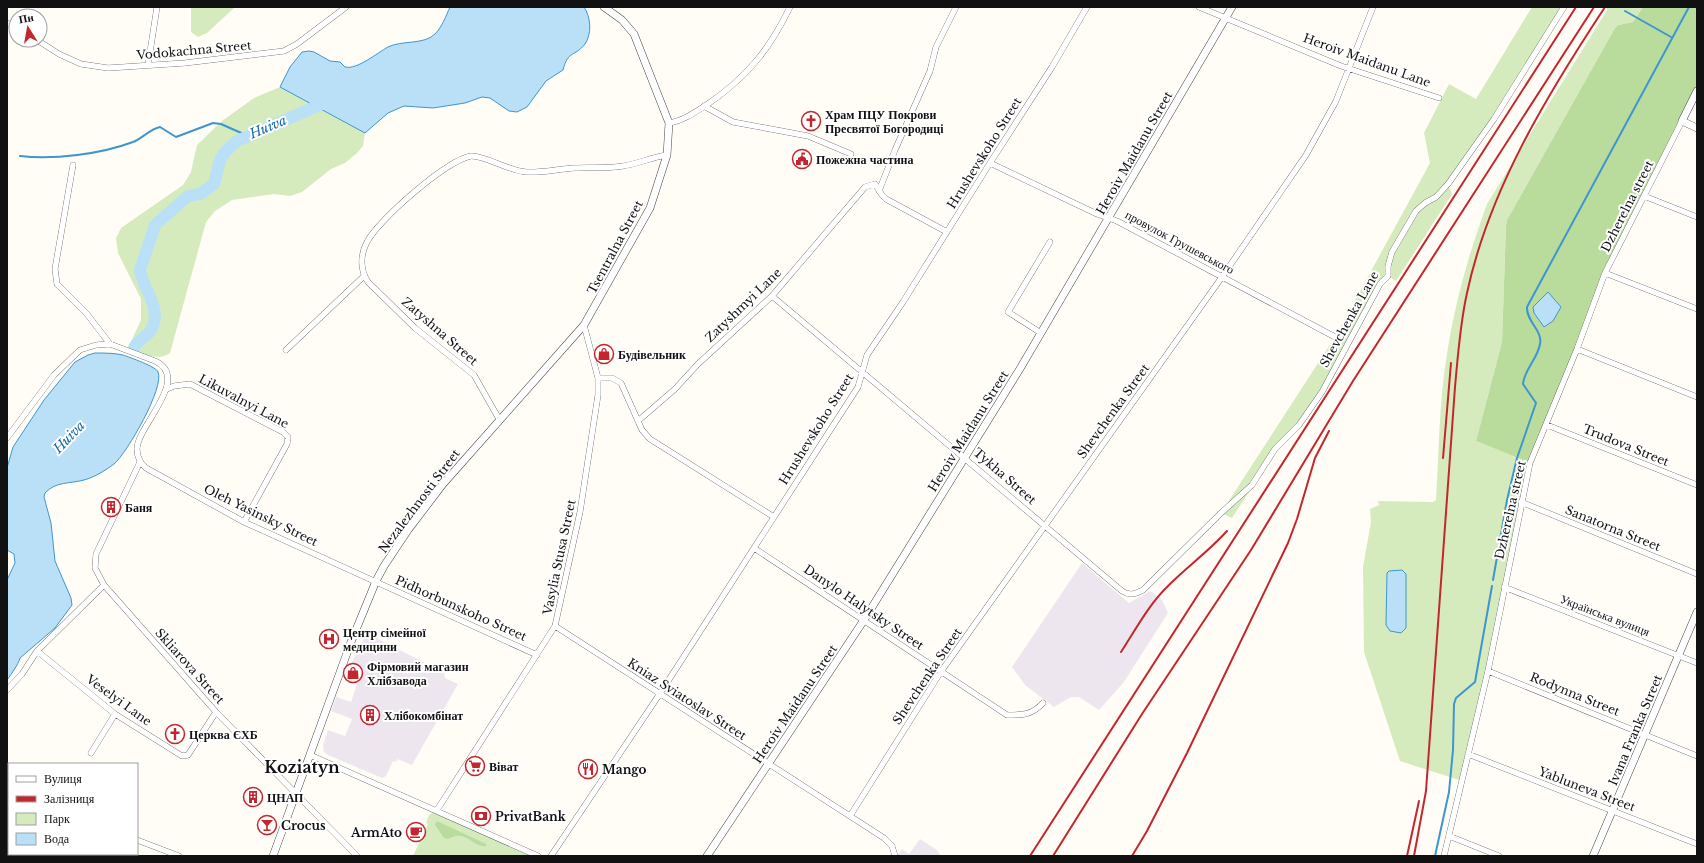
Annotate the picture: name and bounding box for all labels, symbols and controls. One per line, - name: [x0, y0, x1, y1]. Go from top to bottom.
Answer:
- north arrow: [8, 8, 48, 48]
- text: Пн: [17, 10, 35, 26]
- street label: Heroiv Maidanu Lane: [1301, 30, 1433, 90]
- street label: Vodokachna Street: [135, 37, 253, 63]
- street label: Heroiv Maidanu Street: [1093, 88, 1176, 217]
- street label: Hrushevskoho Street: [944, 94, 1025, 211]
- place label: Храм ПЦУ Покрови Пресвятої Богородиці: [825, 107, 944, 136]
- church icon: Храм ПЦУ Покрови Пресвятої Богородиці: [800, 110, 822, 132]
- water label: Huiva: [246, 112, 289, 143]
- public building icon: Пожежна частина: [791, 148, 813, 170]
- place label: Пожежна частина: [816, 152, 914, 167]
- street label: Dzherelna street: [1597, 157, 1657, 254]
- street label: Tsentralna Street: [584, 197, 646, 297]
- street label: провулок Грушевського: [1123, 207, 1237, 277]
- street label: Zatyshmyi Lane: [702, 265, 784, 345]
- street label: Shevchenka Lane: [1316, 268, 1382, 370]
- street label: Zatyshna Street: [399, 294, 481, 368]
- shop icon: Будівельник: [593, 343, 615, 365]
- place label: Будівельник: [618, 347, 686, 362]
- street label: Shevchenka Street: [1074, 360, 1153, 461]
- street label: Heroiv Maidanu Street: [925, 367, 1012, 494]
- street label: Hrushevskoho Street: [776, 370, 857, 487]
- street label: Likuvalnyi Lane: [196, 371, 292, 431]
- water label: Huiva: [49, 417, 88, 457]
- street label: Trudova Street: [1581, 421, 1672, 469]
- street label: Tykha Street: [971, 445, 1040, 508]
- street label: Nezalezhnosti Street: [375, 446, 463, 556]
- street label: Dzherelna street: [1491, 459, 1529, 561]
- street label: Oleh Yasinsky Street: [202, 481, 321, 549]
- building icon: Баня: [100, 496, 122, 518]
- street label: Vasylia Stusa Street: [539, 498, 579, 617]
- place label: Баня: [125, 500, 153, 515]
- street label: Sanatorna Street: [1563, 502, 1663, 554]
- street label: Danylo Halytsky Street: [801, 561, 927, 653]
- street label: Pidhorbunskoho Street: [393, 572, 529, 644]
- street label: Українська вулиця: [1558, 591, 1652, 639]
- street label: Skliarova Street: [152, 625, 228, 707]
- place label: Центр сімейної медицини: [343, 625, 426, 654]
- street label: Shevchenka Street: [889, 625, 965, 727]
- hospital icon: Центр сімейної медицини: [318, 628, 340, 650]
- street label: Heroiv Maidanu Street: [750, 641, 841, 766]
- street label: Kniaz Sviatoslav Street: [625, 655, 750, 743]
- place label: Фірмовий магазин Хлібзавода: [367, 659, 469, 688]
- shop icon: Фірмовий магазин Хлібзавода: [342, 662, 364, 684]
- street label: Rodynna Street: [1528, 669, 1622, 719]
- street label: Veselyi Lane: [83, 671, 155, 729]
- street label: Ivana Franka Street: [1605, 672, 1665, 788]
- building icon: Хлібокомбінат: [359, 704, 381, 726]
- place label: Хлібокомбінат: [384, 708, 463, 723]
- church icon: Церква ЄХБ: [164, 723, 186, 745]
- place label: Церква ЄХБ: [189, 727, 258, 742]
- supermarket icon: Віват: [464, 755, 486, 777]
- district label: Koziatyn: [264, 757, 340, 777]
- restaurant icon: Mango: [577, 758, 599, 780]
- place label: Віват: [489, 759, 519, 774]
- place label: Mango: [602, 762, 647, 777]
- legend: [8, 763, 138, 855]
- street label: Yabluneva Street: [1536, 763, 1638, 814]
- text: Вулиця: [44, 771, 82, 786]
- building icon: ЦНАП: [242, 786, 264, 808]
- place label: ЦНАП: [267, 790, 304, 805]
- text: Залізниця: [44, 791, 95, 806]
- bank icon: PrivatBank: [470, 805, 492, 827]
- place label: PrivatBank: [495, 809, 567, 824]
- text: Парк: [44, 811, 70, 826]
- bar icon: Crocus: [256, 814, 278, 836]
- place label: Crocus: [281, 818, 326, 833]
- cafe icon: ArmAto: [405, 821, 427, 843]
- place label: ArmAto: [350, 825, 402, 840]
- text: Вода: [44, 831, 70, 846]

